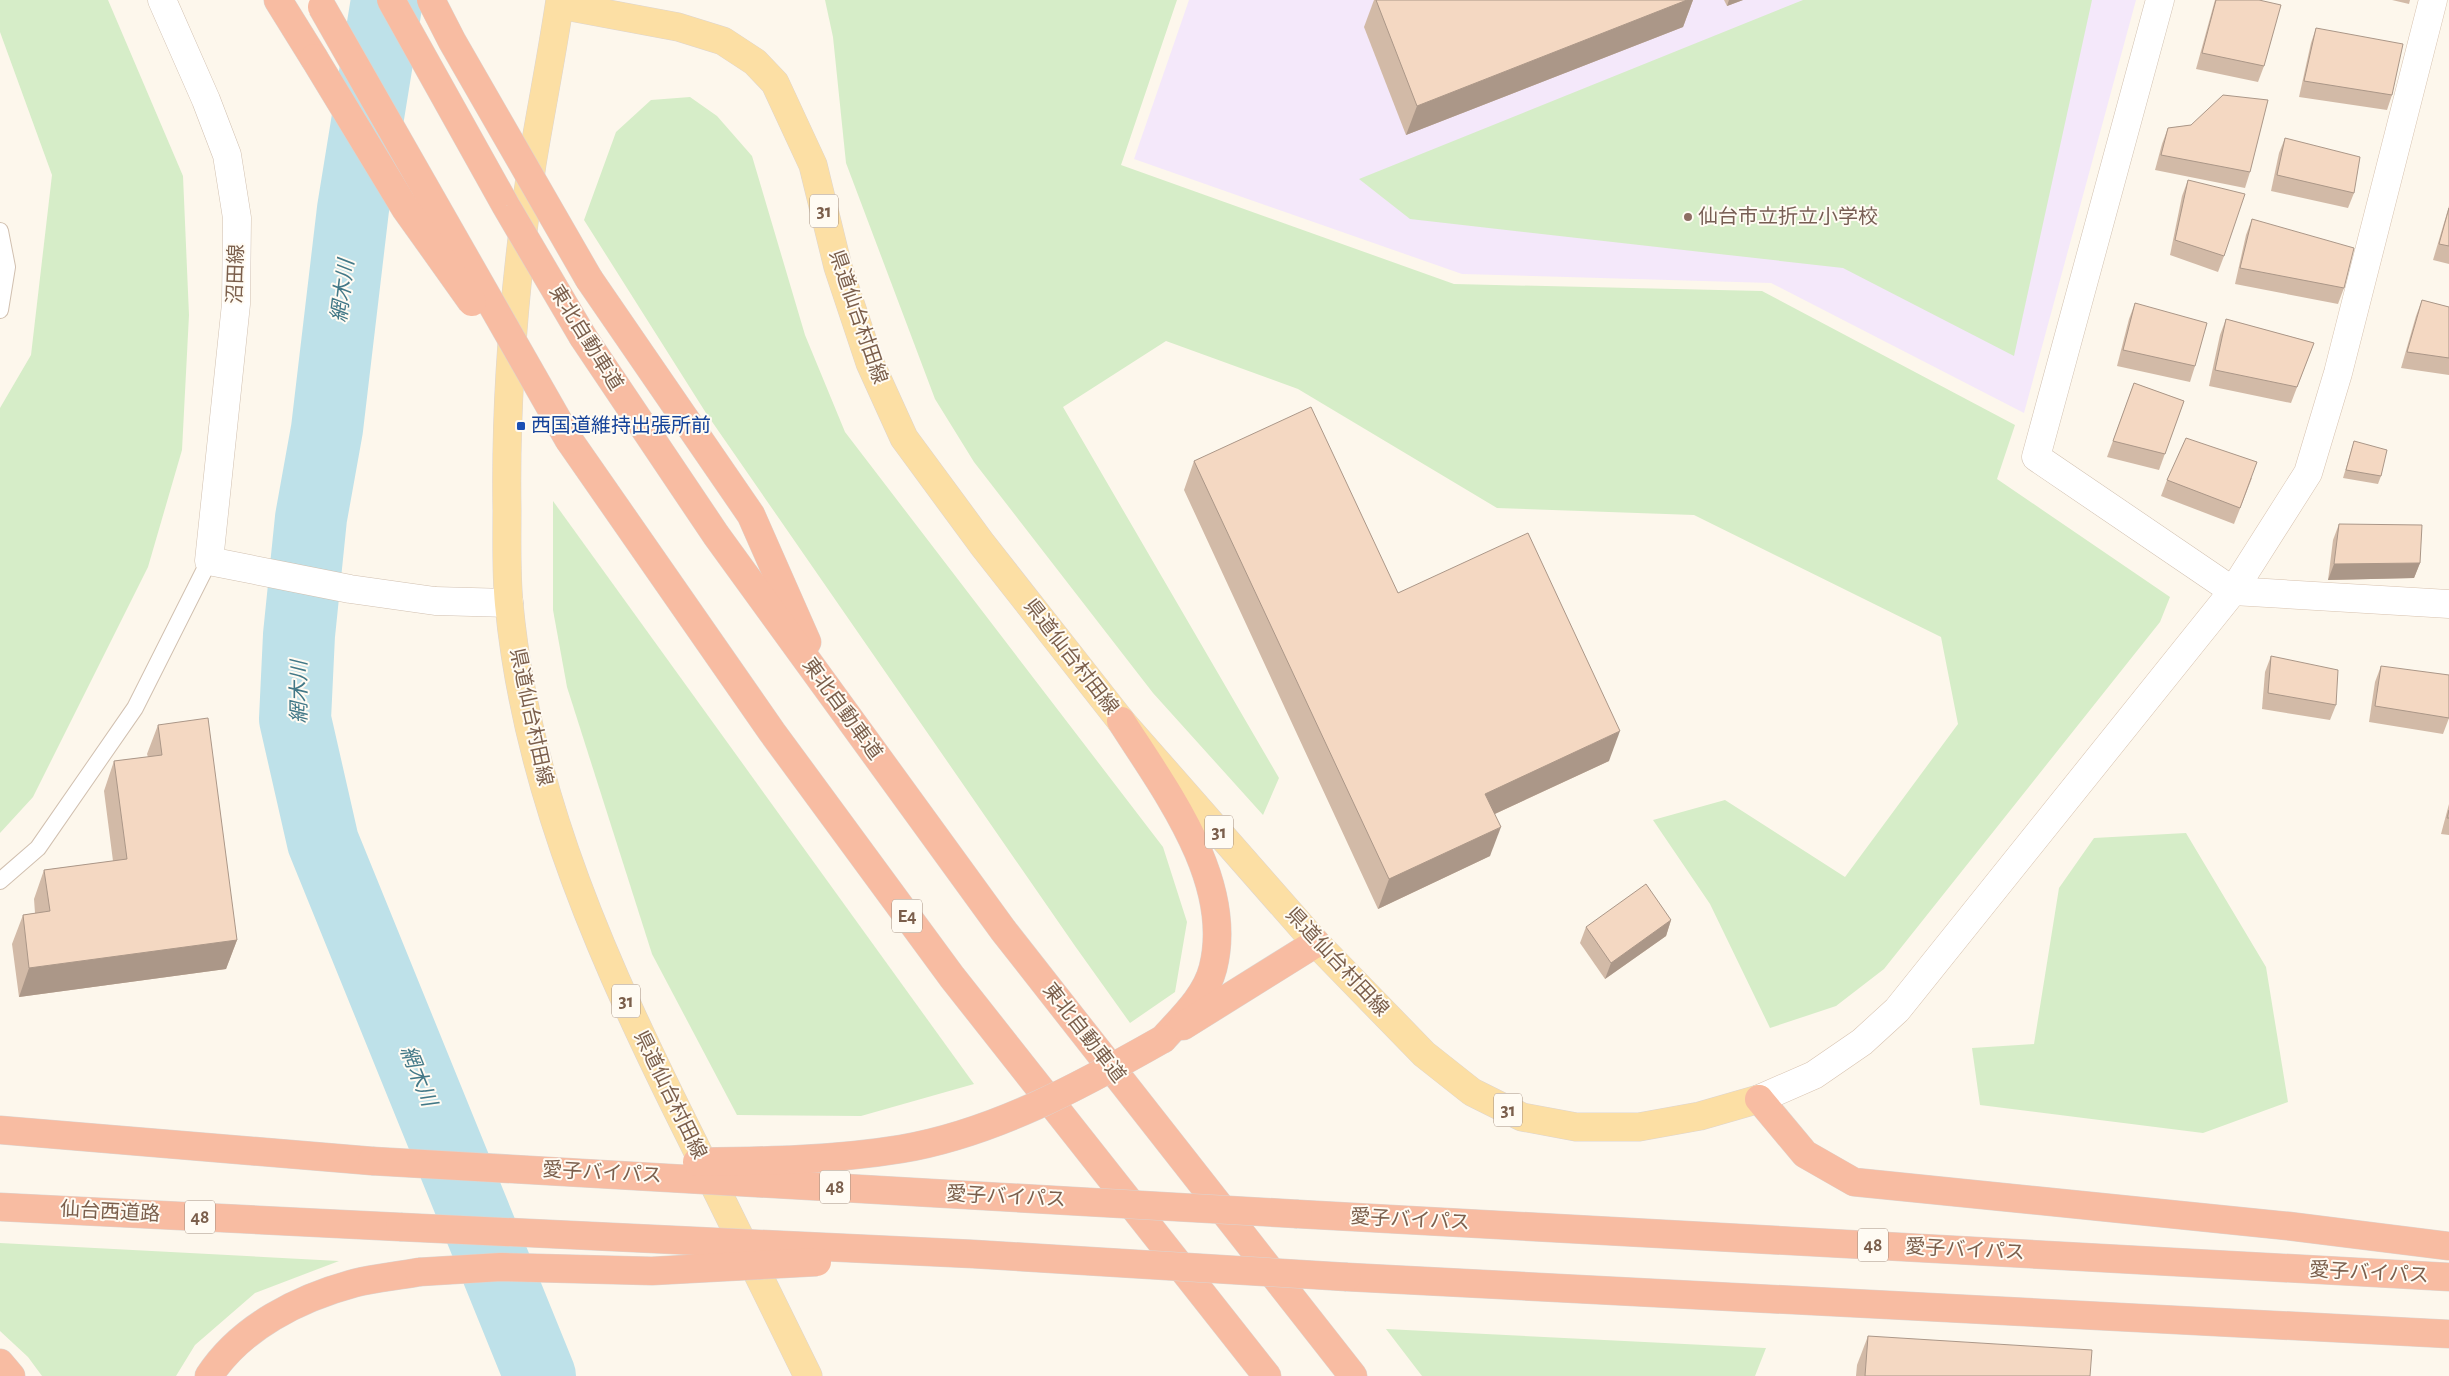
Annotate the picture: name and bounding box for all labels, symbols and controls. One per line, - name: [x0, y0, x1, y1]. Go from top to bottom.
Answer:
- road number: 31: [810, 195, 838, 228]
- place label: 仙台市立折立小学校: [1698, 206, 1878, 227]
- marker: 仙台市立折立小学校: [1682, 211, 1694, 223]
- street label: 沼田線: [223, 244, 247, 304]
- street label: 県道仙台村田線: [826, 247, 892, 386]
- water label: 網木川: [328, 256, 358, 324]
- street label: 東北自動車道: [546, 281, 627, 394]
- place label: 西国道維持出張所前: [531, 415, 711, 436]
- marker: 西国道維持出張所前: [515, 420, 527, 432]
- street label: 県道仙台村田線: [1020, 594, 1124, 718]
- street label: 県道仙台村田線: [507, 646, 557, 788]
- street label: 東北自動車道: [799, 654, 886, 763]
- water label: 網木川: [288, 659, 310, 724]
- road number: 31: [1205, 816, 1233, 849]
- road number: E4: [892, 899, 922, 932]
- street label: 県道仙台村田線: [1282, 903, 1394, 1020]
- street label: 東北自動車道: [1039, 979, 1130, 1086]
- road number: 31: [612, 984, 640, 1018]
- street label: 県道仙台村田線: [630, 1027, 711, 1162]
- water label: 網木川: [396, 1042, 441, 1111]
- road number: 31: [1494, 1094, 1522, 1126]
- street label: 愛子バイパス: [542, 1159, 662, 1186]
- road number: 48: [820, 1170, 850, 1204]
- street label: 愛子バイパス: [946, 1183, 1066, 1210]
- street label: 仙台西道路: [60, 1198, 161, 1225]
- road number: 48: [185, 1200, 215, 1234]
- street label: 愛子バイパス: [1350, 1206, 1470, 1233]
- road number: 48: [1858, 1228, 1888, 1262]
- street label: 愛子バイパス: [1905, 1236, 2025, 1263]
- street label: 愛子バイパス: [2309, 1259, 2429, 1286]

